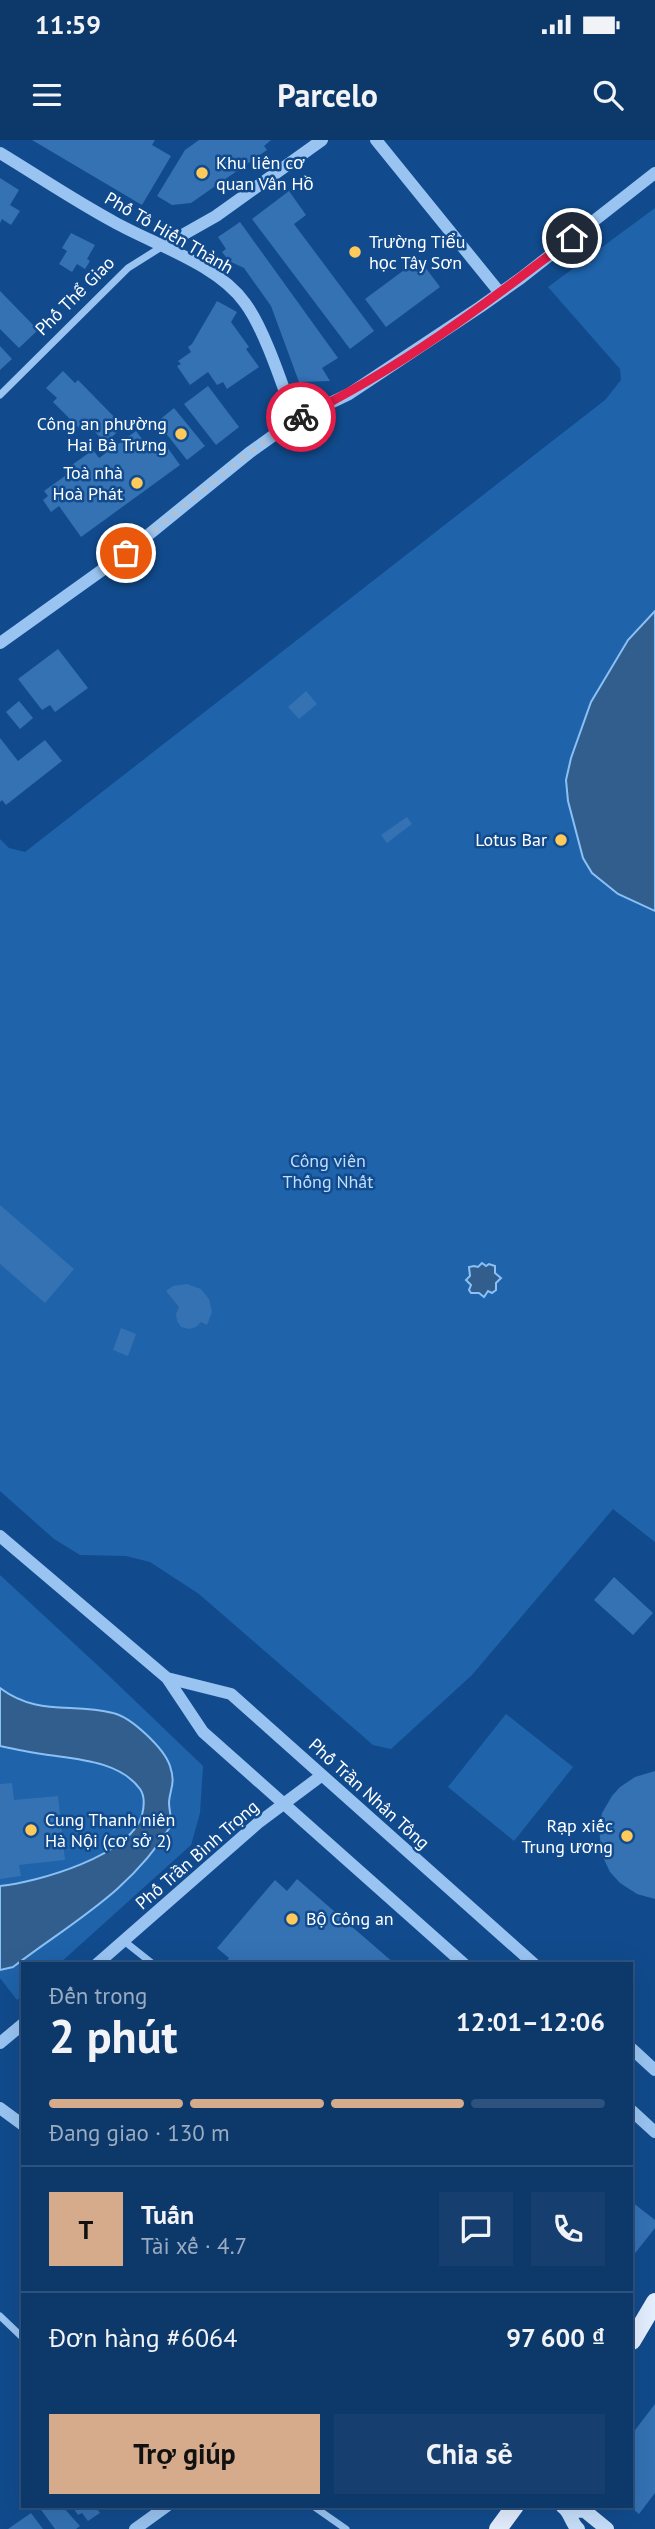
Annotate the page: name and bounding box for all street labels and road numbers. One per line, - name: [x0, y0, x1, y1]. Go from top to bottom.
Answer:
- street label: Phố Tô Hiến Thành: [101, 186, 238, 279]
- street label: Phố Thể Giao: [30, 251, 119, 340]
- street label: Phố Trần Nhân Tông: [304, 1733, 435, 1854]
- street label: Phố Trần Bình Trọng: [130, 1795, 263, 1914]

